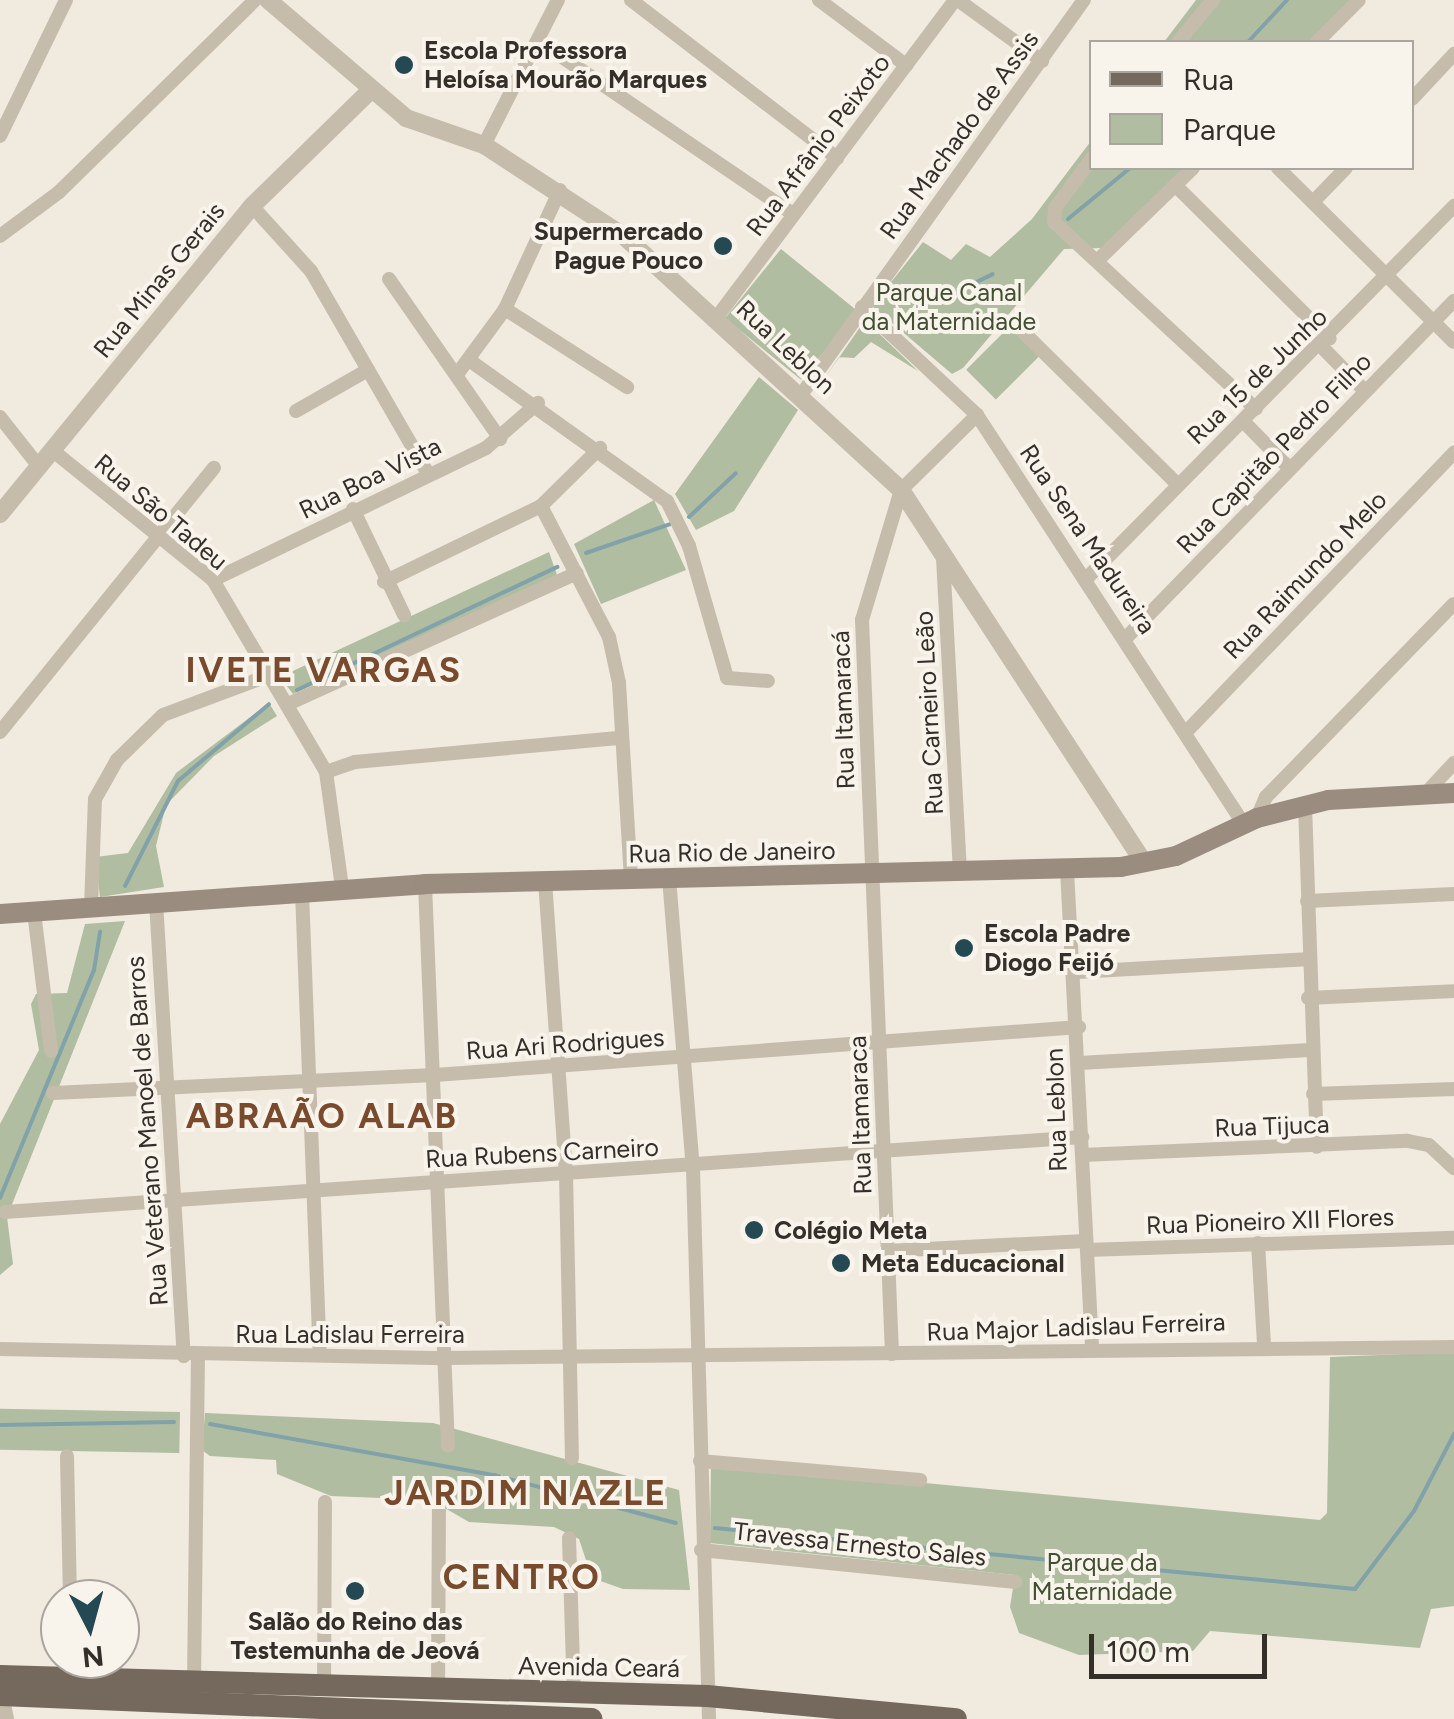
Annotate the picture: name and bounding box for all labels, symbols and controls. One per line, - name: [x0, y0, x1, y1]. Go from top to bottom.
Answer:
- street label: Rua Machado de Assis: [873, 25, 1045, 245]
- place label: Escola Professora Heloísa Mourão Marques: [424, 36, 707, 95]
- legend: [1089, 40, 1414, 170]
- street label: Rua Afrânio Peixoto: [740, 48, 896, 242]
- marker: Escola Professora Heloísa Mourão Marques: [393, 54, 415, 76]
- text: Rua: [1183, 61, 1234, 98]
- text: Parque: [1183, 111, 1276, 148]
- street label: Rua Minas Gerais: [87, 196, 231, 364]
- place label: Supermercado Pague Pouco: [534, 217, 703, 276]
- marker: Supermercado Pague Pouco: [712, 235, 734, 257]
- park label: Parque Canal da Maternidade: [862, 278, 1036, 337]
- street label: Rua Leblon: [731, 294, 841, 400]
- street label: Rua 15 de Junho: [1181, 302, 1333, 450]
- street label: Rua Capitão Pedro Filho: [1170, 346, 1378, 560]
- street label: Rua Boa Vista: [294, 431, 446, 525]
- street label: Rua Sena Madureira: [1013, 439, 1163, 639]
- street label: Rua São Tadeu: [88, 448, 234, 576]
- street label: Rua Raimundo Melo: [1217, 485, 1393, 665]
- street label: Rua Carneiro Leão: [909, 610, 949, 816]
- street label: Rua Itamaracá: [825, 630, 861, 790]
- district label: IVETE VARGAS: [186, 649, 462, 691]
- street label: Rua Rio de Janeiro: [628, 835, 836, 869]
- place label: Escola Padre Diogo Feijó: [984, 919, 1130, 978]
- marker: Escola Padre Diogo Feijó: [953, 937, 975, 959]
- street label: Rua Veterano Manoel de Barros: [120, 955, 174, 1307]
- street label: Rua Ari Rodrigues: [465, 1022, 665, 1066]
- street label: Rua Itamaraca: [842, 1035, 878, 1195]
- street label: Rua Leblon: [1039, 1048, 1073, 1172]
- district label: ABRAÃO ALAB: [186, 1095, 458, 1137]
- street label: Rua Tijuca: [1214, 1109, 1330, 1143]
- street label: Rua Rubens Carneiro: [424, 1132, 660, 1174]
- street label: Rua Pioneiro XII Flores: [1145, 1202, 1395, 1240]
- place label: Colégio Meta: [774, 1215, 927, 1245]
- marker: Colégio Meta: [743, 1219, 765, 1241]
- place label: Meta Educacional: [861, 1248, 1065, 1278]
- marker: Meta Educacional: [830, 1252, 852, 1274]
- street label: Rua Major Ladislau Ferreira: [926, 1307, 1226, 1347]
- street label: Rua Ladislau Ferreira: [235, 1319, 465, 1349]
- district label: JARDIM NAZLE: [384, 1472, 668, 1514]
- street label: Travessa Ernesto Sales: [732, 1516, 988, 1572]
- park label: Parque da Maternidade: [1032, 1548, 1172, 1607]
- district label: CENTRO: [443, 1556, 601, 1598]
- north arrow: [40, 1579, 140, 1679]
- marker: Salão do Reino das Testemunha de Jeová: [344, 1580, 366, 1602]
- place label: Salão do Reino das Testemunha de Jeová: [231, 1607, 479, 1666]
- scale bar: [1094, 1614, 1272, 1676]
- text: 100 m: [1106, 1633, 1190, 1670]
- text: N: [80, 1639, 105, 1675]
- street label: Avenida Ceará: [518, 1651, 680, 1683]

